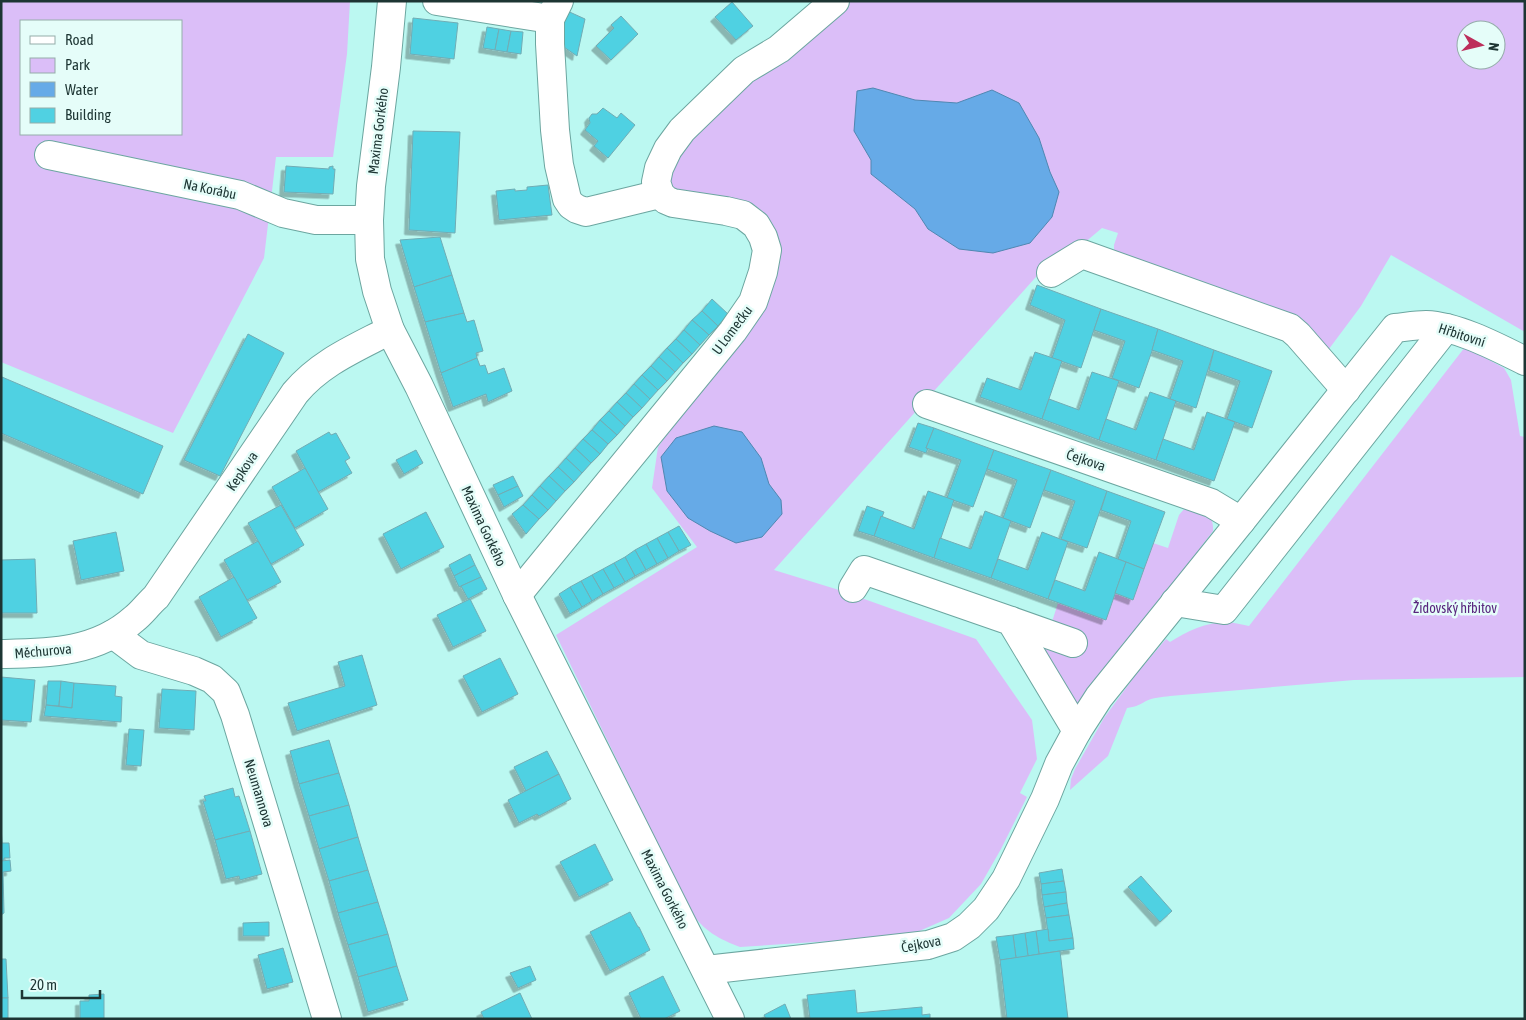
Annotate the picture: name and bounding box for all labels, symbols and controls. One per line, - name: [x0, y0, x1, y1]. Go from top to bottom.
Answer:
- legend: [20, 20, 182, 135]
- north arrow: [1456, 20, 1506, 70]
- text: Road: [65, 31, 94, 48]
- text: N: [1485, 42, 1502, 52]
- text: Park: [65, 56, 90, 73]
- text: Water: [65, 81, 98, 98]
- street label: Maxima Gorkého: [365, 87, 391, 175]
- text: Building: [65, 106, 111, 123]
- street label: Na Korábu: [182, 176, 238, 202]
- street label: U Lomečku: [709, 303, 755, 357]
- street label: Hřbitovní: [1437, 320, 1487, 350]
- street label: Čejkova: [1064, 445, 1108, 474]
- street label: Kepkova: [223, 448, 261, 494]
- street label: Maxima Gorkého: [458, 483, 510, 569]
- park label: Židovský hřbitov: [1413, 600, 1497, 616]
- street label: Měchurova: [14, 641, 72, 661]
- street label: Neumannova: [241, 757, 277, 829]
- street label: Maxima Gorkého: [638, 847, 692, 931]
- street label: Čejkova: [899, 931, 942, 956]
- scale bar: [22, 968, 100, 1000]
- text: 20 m: [30, 976, 57, 993]

